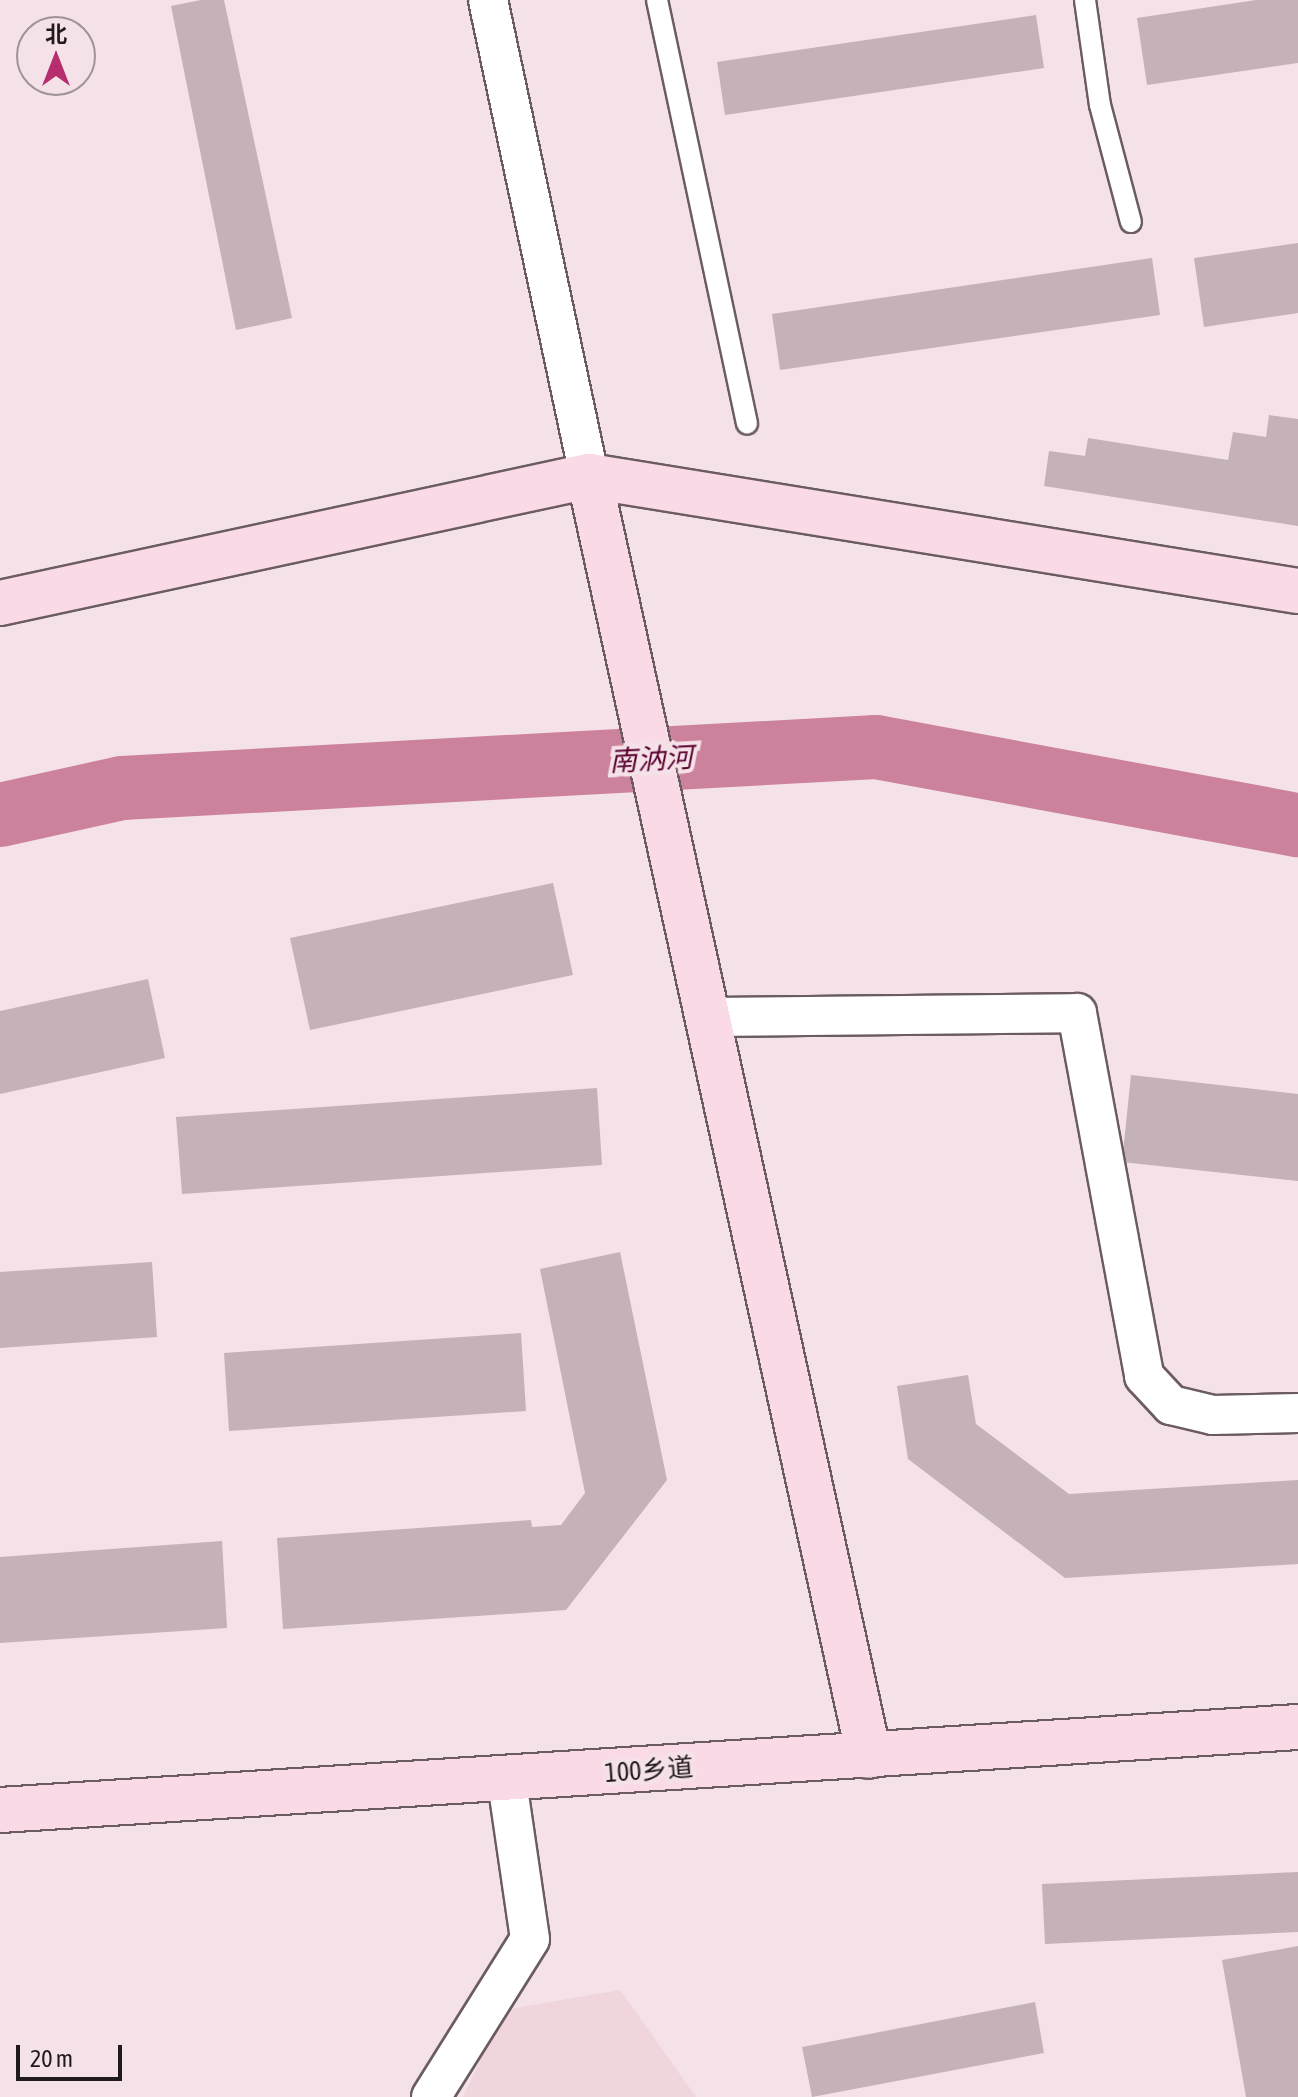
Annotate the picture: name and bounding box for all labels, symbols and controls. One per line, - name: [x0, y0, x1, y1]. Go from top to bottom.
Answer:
- north arrow: [16, 16, 96, 96]
- text: 北: [45, 21, 67, 47]
- water label: 南汭河: [608, 740, 694, 778]
- street label: 100乡道: [604, 1752, 694, 1790]
- scale bar: [20, 2029, 126, 2079]
- text: 20 m: [30, 2045, 73, 2072]

